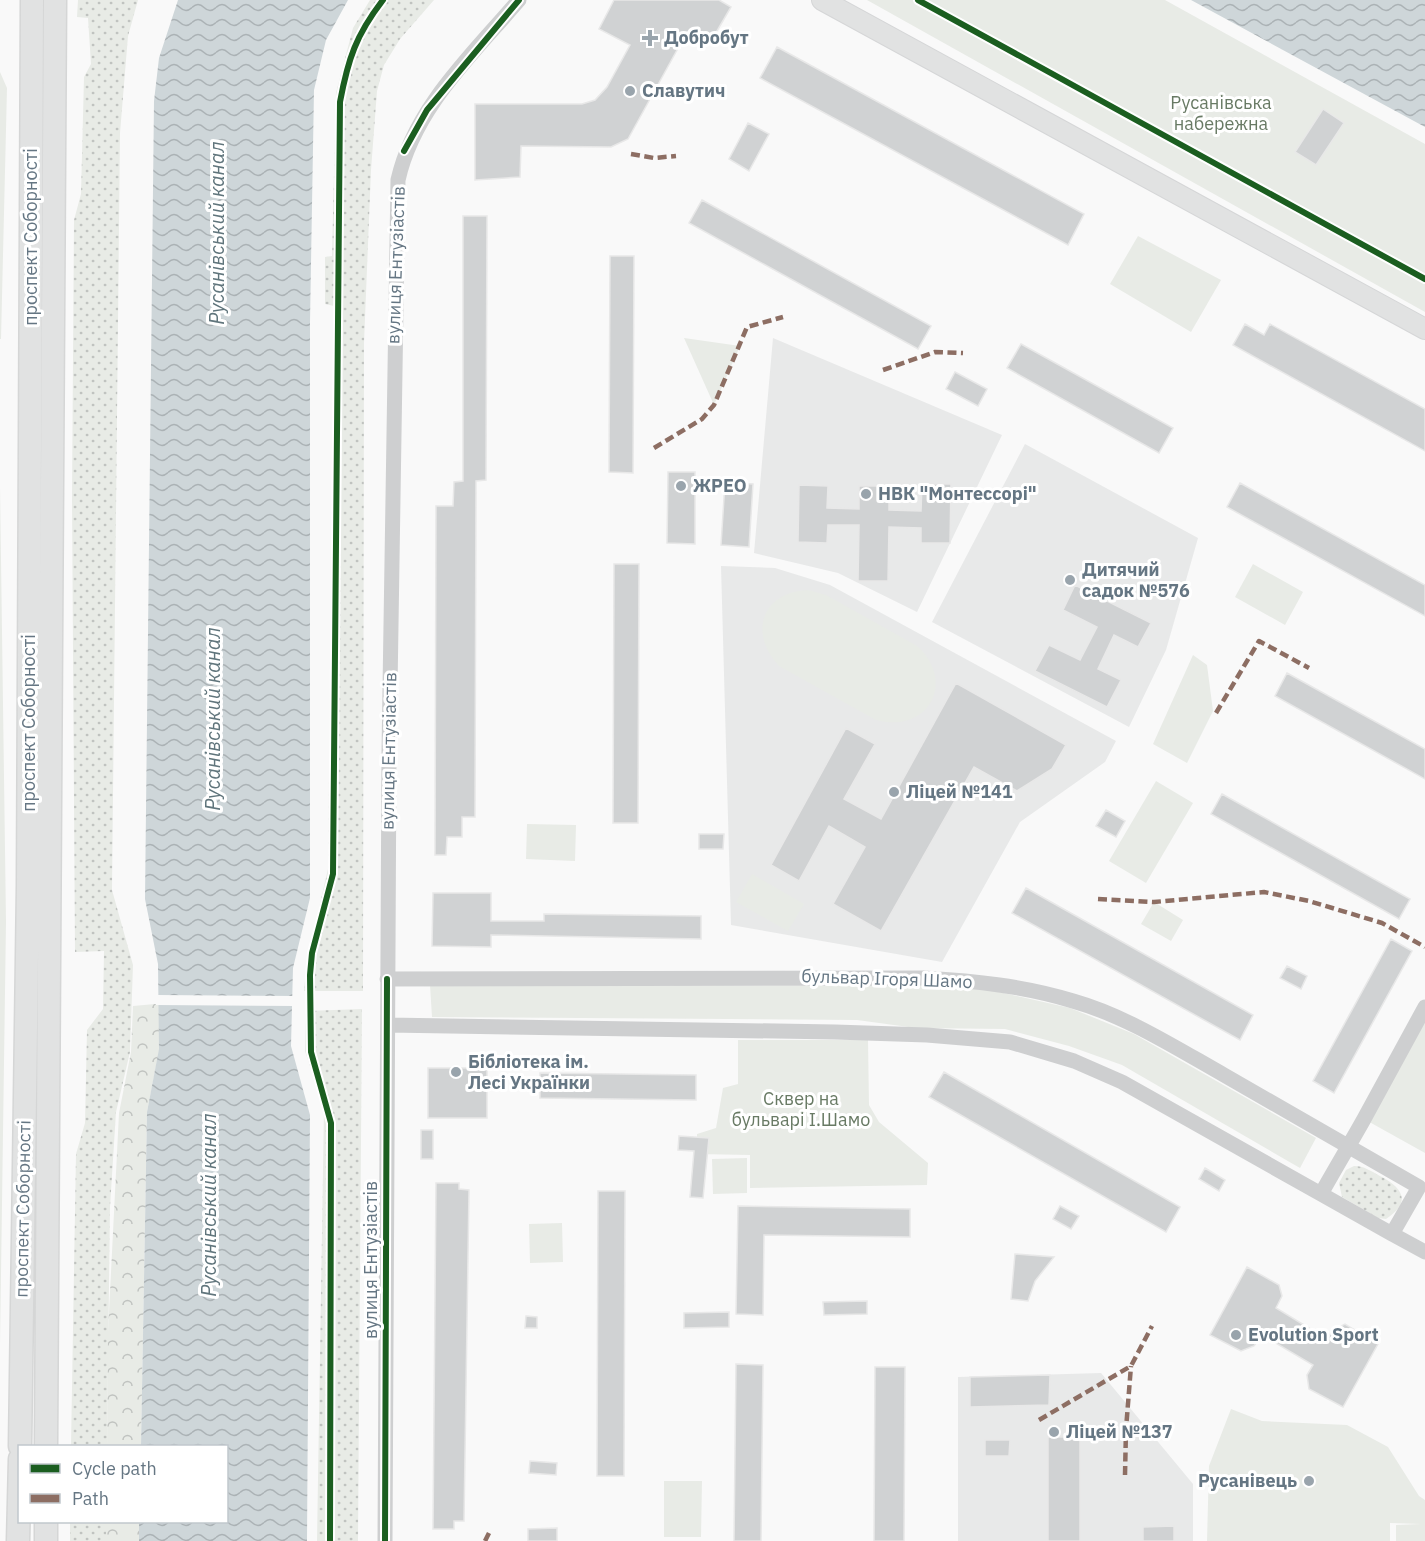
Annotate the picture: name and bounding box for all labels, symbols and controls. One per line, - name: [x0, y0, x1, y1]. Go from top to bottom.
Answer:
- place label: Добробут: [664, 26, 749, 49]
- marker: Добробут: [641, 29, 659, 47]
- place label: Славутич: [642, 79, 725, 102]
- marker: Славутич: [623, 84, 637, 98]
- park label: Русанівська набережна: [1170, 91, 1272, 135]
- water label: Русанівський канал: [203, 141, 230, 325]
- street label: проспект Соборності: [19, 148, 42, 326]
- street label: вулиця Ентузіастів: [381, 186, 410, 344]
- place label: ЖРЕО: [693, 474, 747, 497]
- marker: ЖРЕО: [674, 479, 688, 493]
- place label: НВК "Монтессорі": [878, 482, 1037, 505]
- marker: НВК "Монтессорі": [859, 487, 873, 501]
- place label: Дитячий садок №576: [1082, 558, 1190, 602]
- marker: Дитячий садок №576: [1063, 573, 1077, 587]
- water label: Русанівський канал: [199, 627, 226, 811]
- street label: проспект Соборності: [17, 634, 40, 812]
- street label: вулиця Ентузіастів: [376, 672, 401, 830]
- place label: Ліцей №141: [906, 780, 1013, 803]
- marker: Ліцей №141: [887, 785, 901, 799]
- street label: бульвар Ігоря Шамо: [801, 964, 973, 993]
- place label: Бібліотека ім. Лесі Українки: [468, 1050, 590, 1094]
- marker: Бібліотека ім. Лесі Українки: [449, 1065, 463, 1079]
- park label: Сквер на бульварі І.Шамо: [732, 1087, 870, 1131]
- water label: Русанівський канал: [195, 1113, 222, 1297]
- street label: проспект Соборності: [9, 1120, 36, 1298]
- street label: вулиця Ентузіастів: [359, 1181, 382, 1339]
- place label: Evolution Sport: [1248, 1323, 1379, 1346]
- marker: Evolution Sport: [1229, 1328, 1243, 1342]
- place label: Ліцей №137: [1066, 1420, 1173, 1443]
- marker: Ліцей №137: [1047, 1425, 1061, 1439]
- legend: [18, 1445, 228, 1523]
- text: Cycle path: [72, 1457, 157, 1480]
- place label: Русанівець: [1198, 1469, 1297, 1492]
- marker: Русанівець: [1302, 1474, 1316, 1488]
- text: Path: [72, 1487, 109, 1510]

